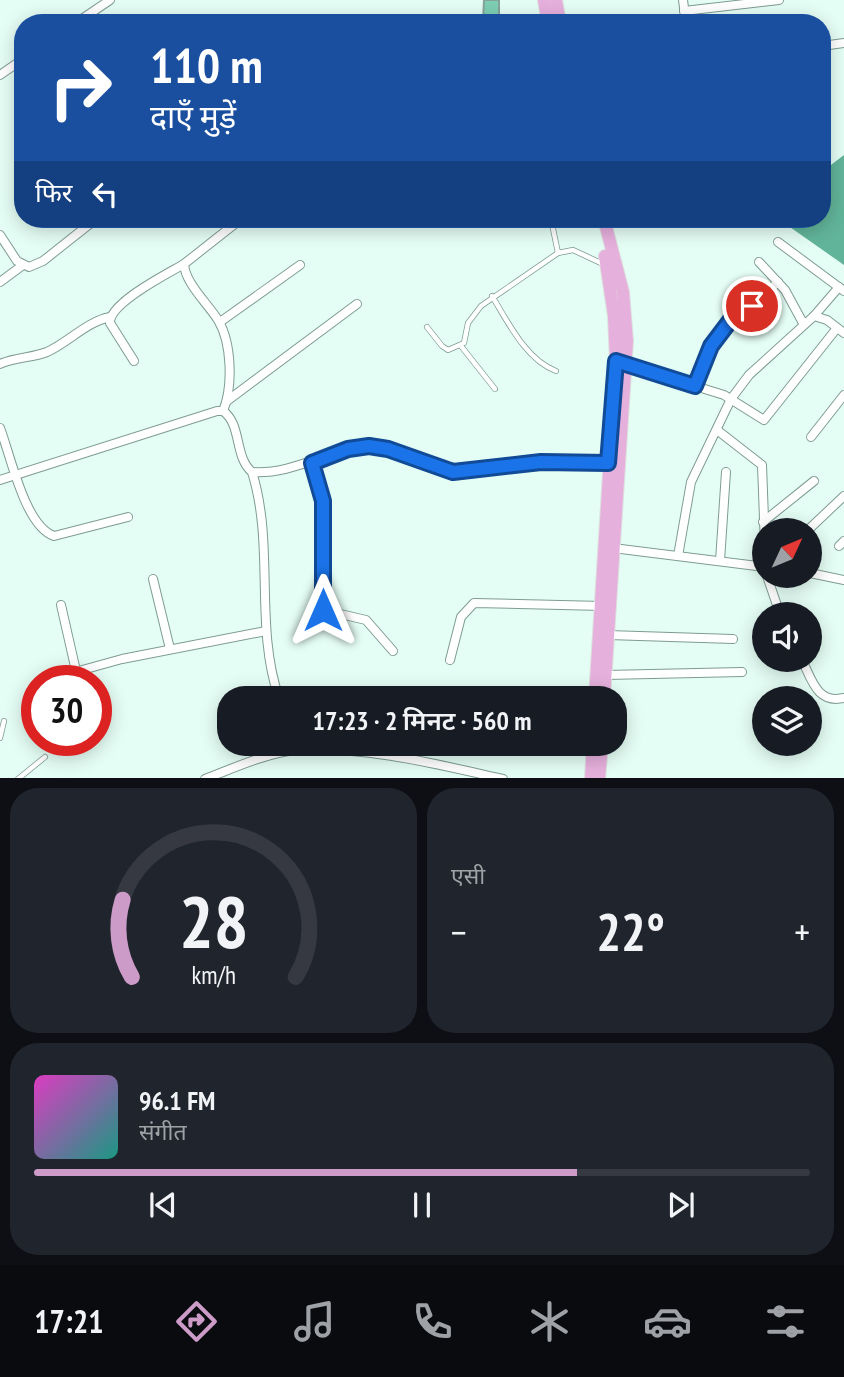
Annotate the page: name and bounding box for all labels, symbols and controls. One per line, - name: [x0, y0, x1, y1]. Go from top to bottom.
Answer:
- text: 110 m: [150, 33, 263, 97]
- icon: right: [35, 42, 126, 133]
- text: दाएँ मुड़ें: [150, 95, 236, 137]
- icon: left: [86, 175, 124, 213]
- text: फिर: [35, 176, 72, 209]
- pin: [722, 276, 782, 336]
- icon: arrive: [733, 287, 771, 325]
- north arrow: [752, 518, 822, 588]
- map controls: [752, 518, 822, 756]
- position arrow: [286, 573, 360, 647]
- button: sound: [752, 602, 822, 672]
- speed limit sign: 30: [21, 665, 112, 756]
- button: layers: [752, 686, 822, 756]
- text: 17:23 · 2 मिनट · 560 m: [313, 704, 531, 737]
- text: एसी: [451, 861, 485, 890]
- text: 28: [179, 873, 248, 967]
- text: 22°: [596, 898, 665, 965]
- text: −: [451, 907, 467, 956]
- text: +: [794, 907, 810, 956]
- text: km/h: [191, 958, 236, 990]
- text: 96.1 FM: [139, 1084, 215, 1117]
- text: संगीत: [139, 1117, 187, 1146]
- icon: previous: [144, 1186, 182, 1224]
- icon: pause: [403, 1186, 441, 1224]
- icon: next: [662, 1186, 700, 1224]
- icon: directions: [172, 1297, 221, 1346]
- icon: music: [290, 1297, 339, 1346]
- icon: phone: [408, 1297, 457, 1346]
- icon: climate: [525, 1297, 574, 1346]
- icon: car: [643, 1297, 692, 1346]
- icon: filters: [761, 1297, 810, 1346]
- text: 17:21: [34, 1300, 104, 1342]

